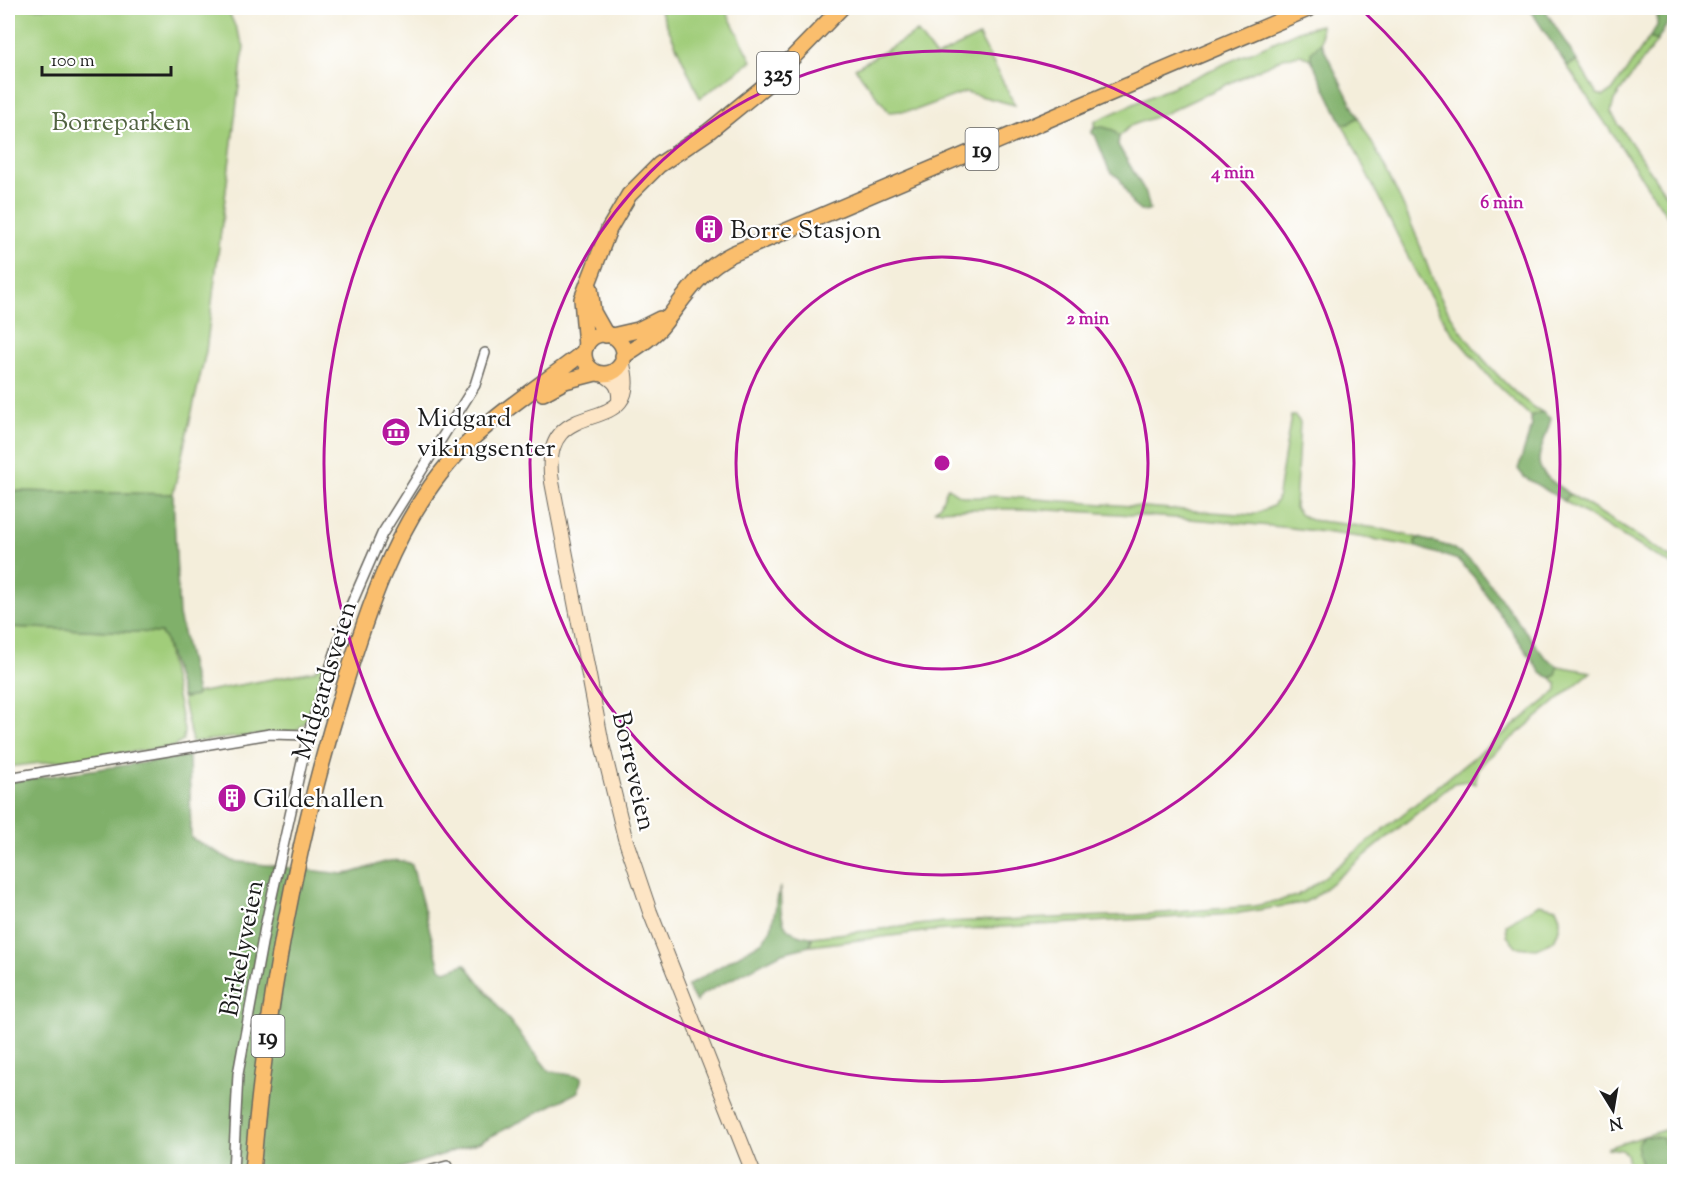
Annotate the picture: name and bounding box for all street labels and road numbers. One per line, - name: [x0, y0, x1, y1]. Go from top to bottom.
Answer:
- road number: 325: [757, 52, 799, 94]
- road number: 19: [966, 128, 998, 170]
- street label: Midgardsveien: [285, 597, 368, 765]
- street label: Borreveien: [601, 708, 664, 835]
- street label: Birkelyveien: [212, 877, 275, 1020]
- road number: 19: [252, 1015, 284, 1057]

